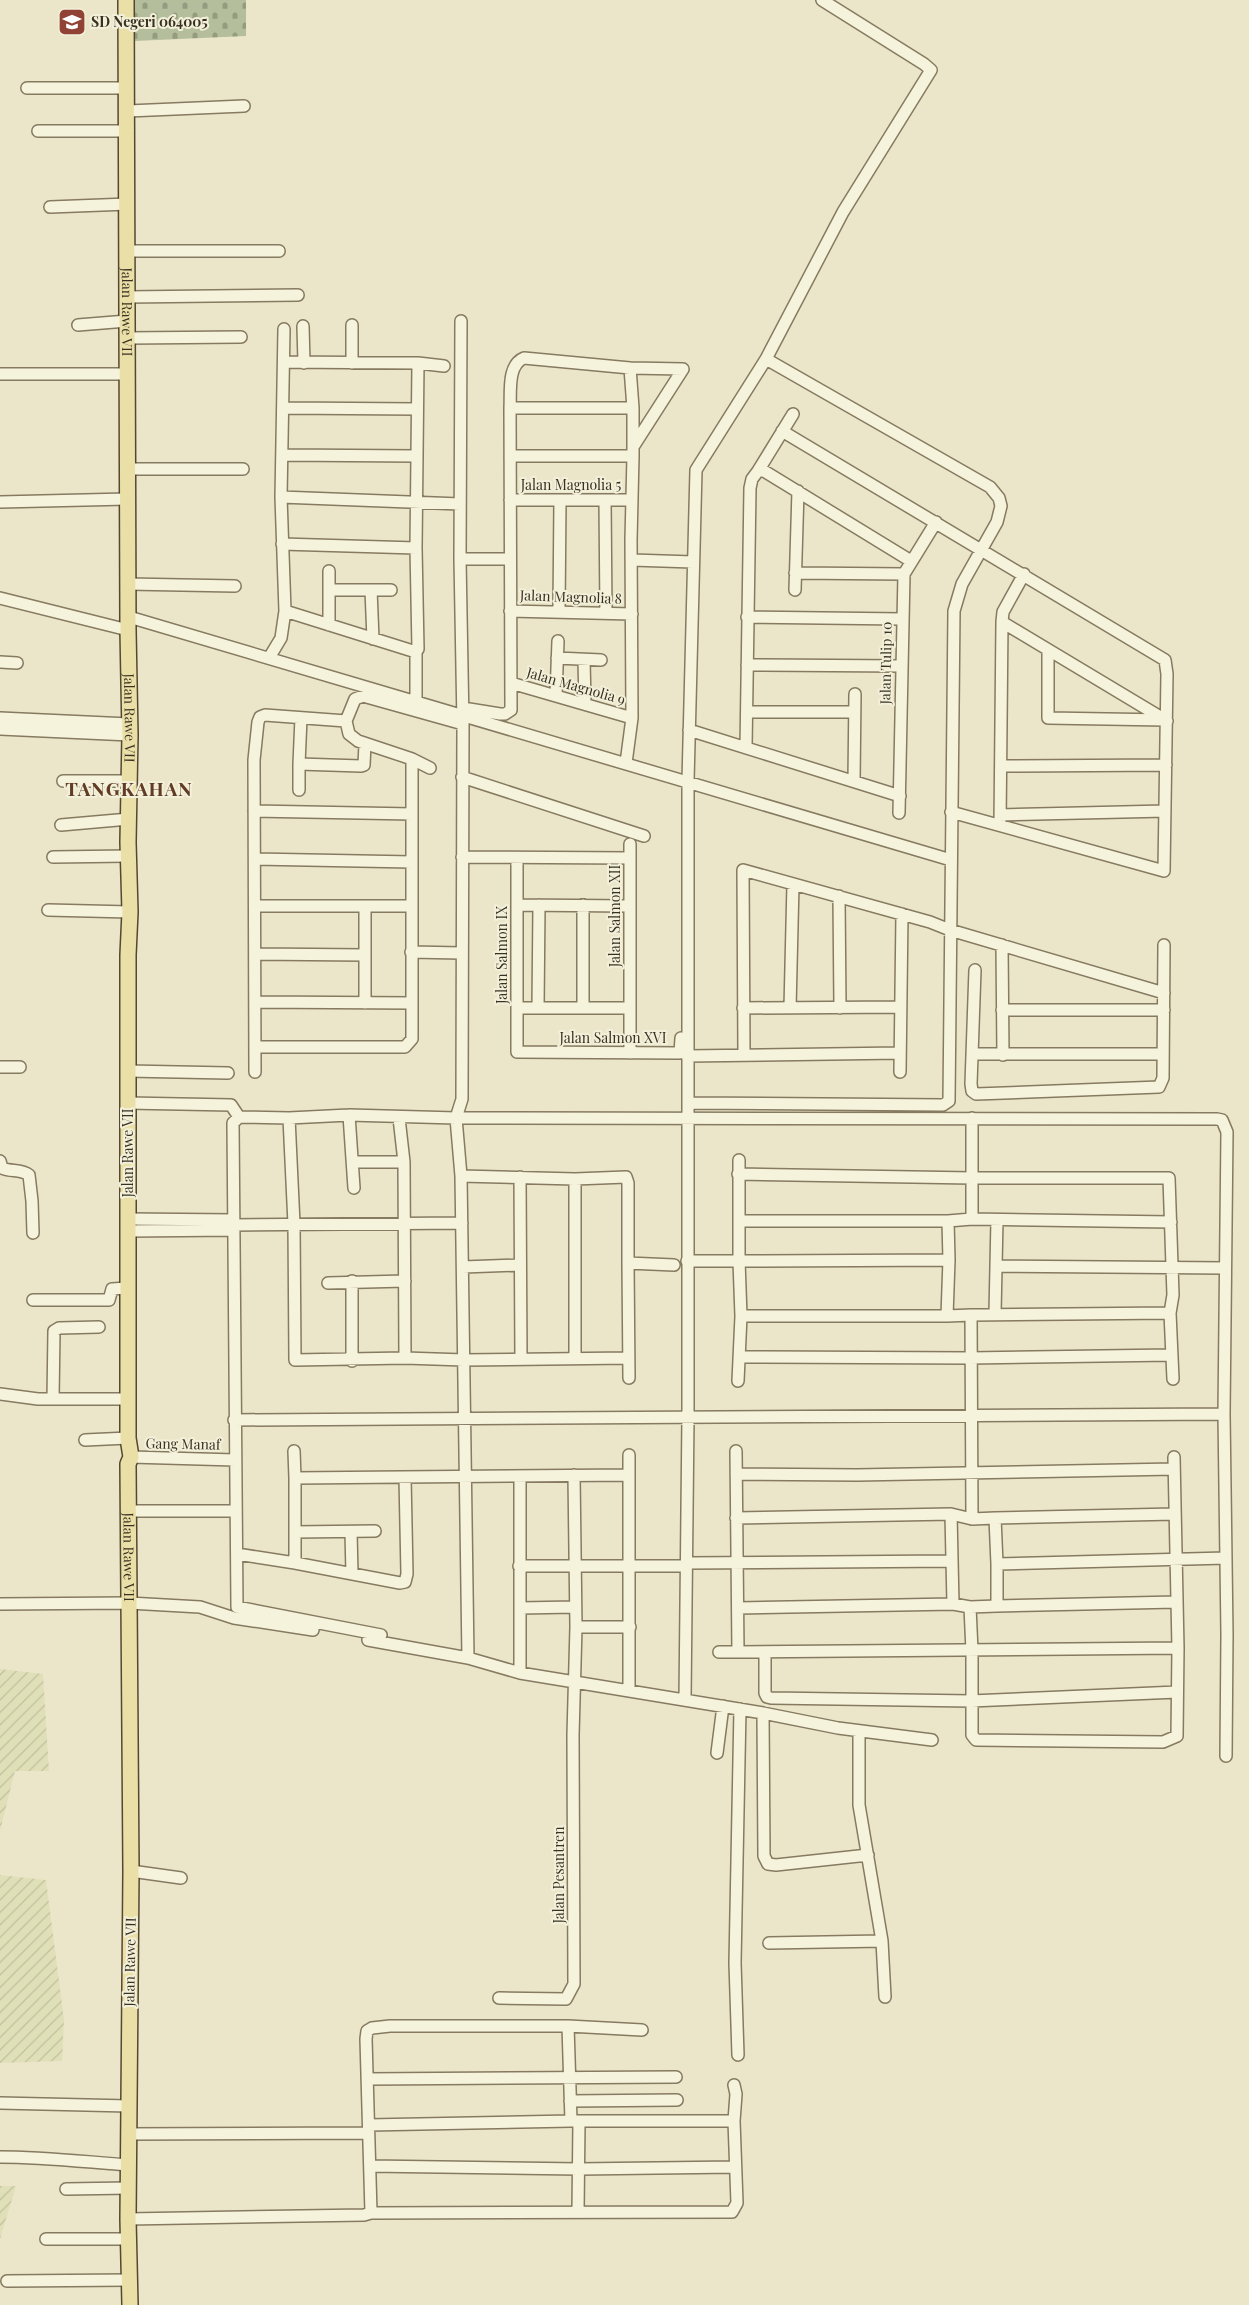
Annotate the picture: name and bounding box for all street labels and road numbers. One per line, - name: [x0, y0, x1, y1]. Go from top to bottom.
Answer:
- street label: Jalan Rawe VII: [118, 266, 137, 357]
- street label: Jalan Magnolia 5: [520, 475, 622, 494]
- street label: Jalan Magnolia 8: [519, 585, 622, 608]
- street label: Jalan Tulip 10: [875, 621, 896, 706]
- street label: Jalan Magnolia 9: [524, 662, 628, 709]
- street label: Jalan Rawe VII: [120, 672, 140, 763]
- street label: Jalan Salmon XII: [605, 864, 624, 968]
- street label: Jalan Salmon IX: [492, 906, 511, 1005]
- street label: Jalan Salmon XVI: [559, 1028, 667, 1047]
- street label: Jalan Rawe VII: [118, 1108, 137, 1199]
- street label: Gang Manaf: [145, 1433, 222, 1454]
- street label: Jalan Rawe VII: [119, 1511, 139, 1602]
- street label: Jalan Pesantren: [549, 1826, 568, 1925]
- street label: Jalan Rawe VII: [119, 1917, 140, 2008]

